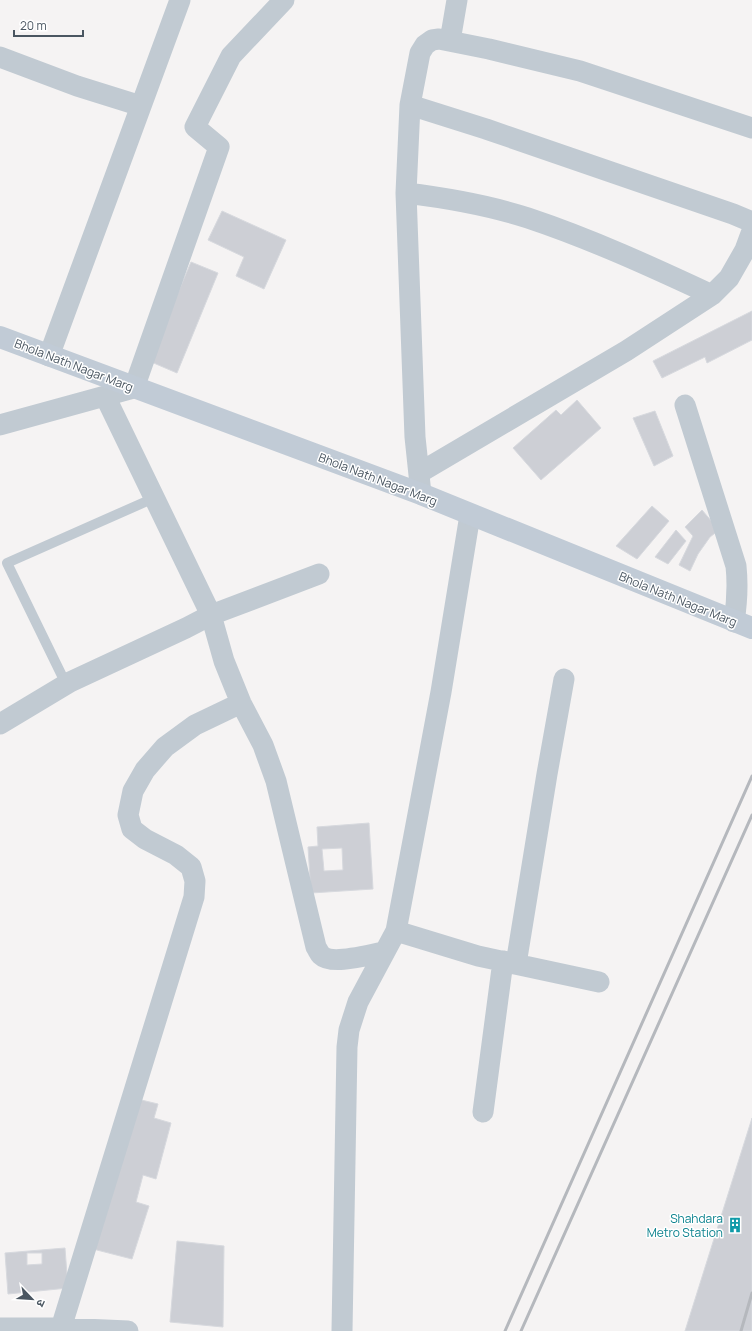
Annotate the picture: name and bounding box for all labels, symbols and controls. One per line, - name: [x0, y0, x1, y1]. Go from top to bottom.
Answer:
- scale bar: [14, 12, 83, 38]
- text: 20 m: [20, 17, 47, 34]
- street label: Bhola Nath Nagar Marg: [12, 334, 136, 396]
- street label: Bhola Nath Nagar Marg: [316, 448, 440, 510]
- street label: Bhola Nath Nagar Marg: [616, 568, 740, 630]
- place label: Shahdara Metro Station: [647, 1210, 723, 1241]
- building icon: Shahdara Metro Station: [726, 1216, 744, 1234]
- north arrow: [12, 1279, 52, 1319]
- text: उ: [33, 1297, 50, 1310]

